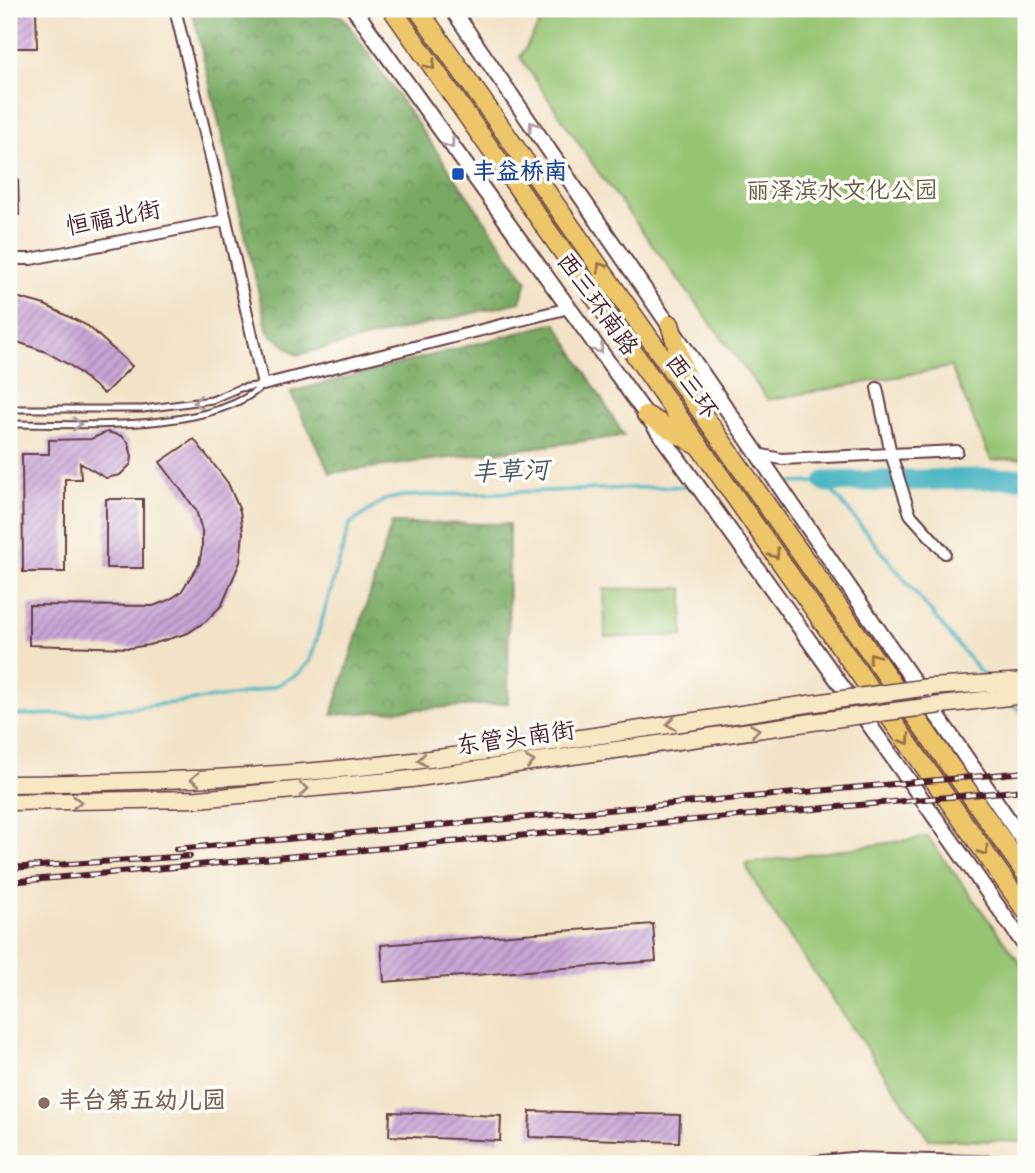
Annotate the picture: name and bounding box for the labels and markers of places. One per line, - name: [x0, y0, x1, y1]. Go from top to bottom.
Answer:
- place label: 丰益桥南: [472, 159, 568, 189]
- marker: 丰益桥南: [450, 166, 466, 182]
- place label: 丰台第五幼儿园: [58, 1088, 226, 1118]
- marker: 丰台第五幼儿园: [36, 1095, 52, 1111]

